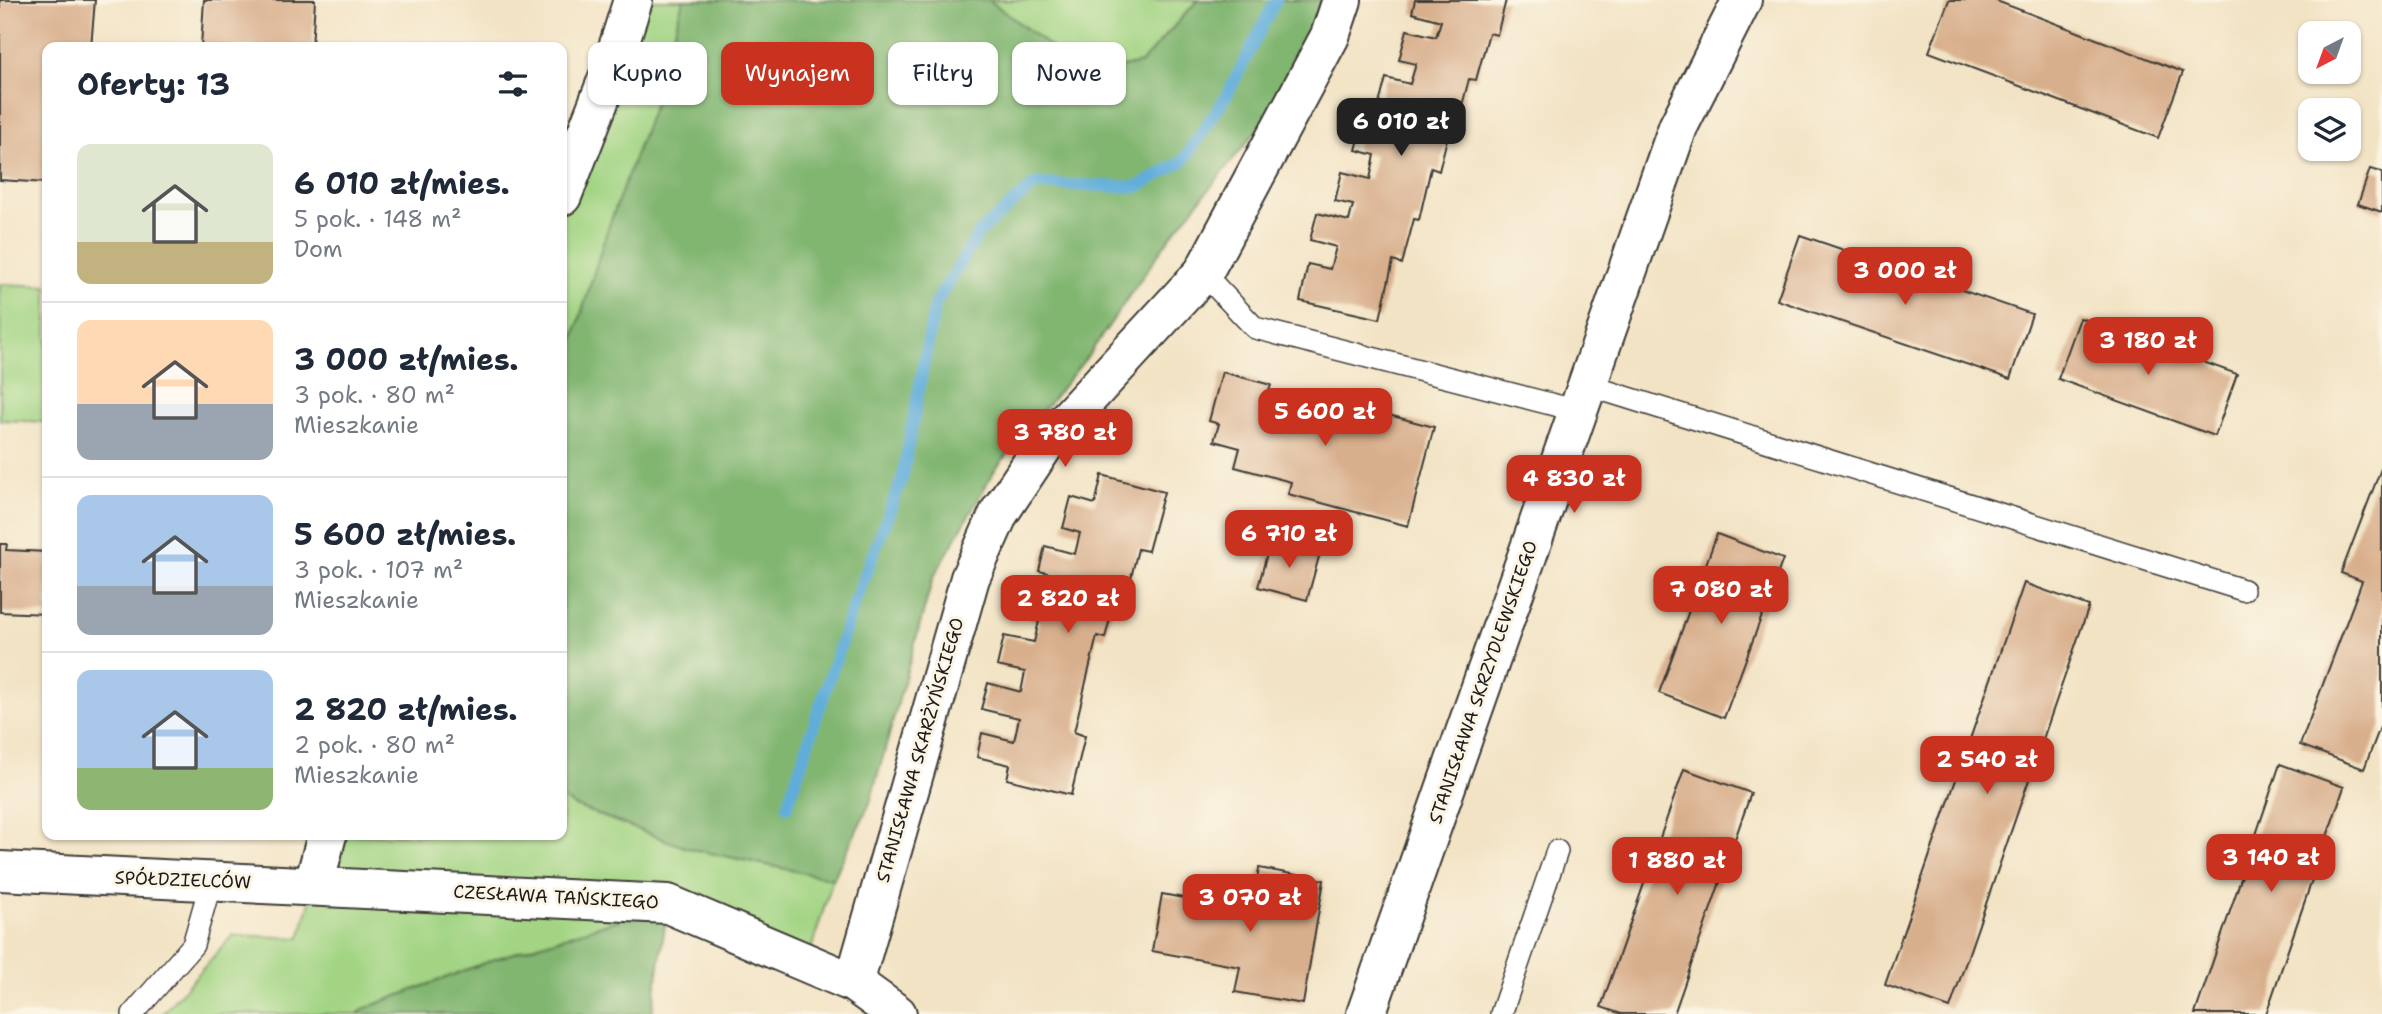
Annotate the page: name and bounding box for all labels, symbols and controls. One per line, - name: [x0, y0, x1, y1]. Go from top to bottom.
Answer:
- north arrow: [2298, 21, 2361, 84]
- map controls: [2298, 21, 2361, 161]
- chip: Kupno: [588, 42, 707, 105]
- chip: Wynajem: [721, 42, 874, 105]
- chip: Filtry: [888, 42, 998, 105]
- chip: Nowe: [1012, 42, 1126, 105]
- text: Oferty: 13: [77, 64, 230, 105]
- icon: filters: [494, 65, 532, 103]
- button: layers: [2298, 98, 2361, 161]
- pin: 6 010 zł: [1329, 99, 1473, 158]
- text: 6 010 zł: [1353, 106, 1449, 136]
- text: 6 010 zł/mies.: [294, 163, 510, 204]
- icon: home: [133, 172, 217, 256]
- text: 5 pok. · 148 m²: [294, 204, 462, 234]
- text: Dom: [294, 234, 343, 264]
- pin: 3 000 zł: [1833, 247, 1977, 307]
- text: 3 000 zł: [1853, 255, 1957, 285]
- pin: 3 180 zł: [2076, 318, 2220, 377]
- text: 3 180 zł: [2099, 325, 2197, 355]
- text: 3 000 zł/mies.: [294, 339, 519, 380]
- icon: home: [133, 348, 217, 432]
- text: 3 pok. · 80 m²: [294, 380, 455, 410]
- pin: 5 600 zł: [1253, 388, 1397, 448]
- text: 5 600 zł: [1274, 396, 1376, 426]
- text: Mieszkanie: [294, 410, 419, 440]
- pin: 3 780 zł: [993, 410, 1137, 469]
- text: 3 780 zł: [1013, 417, 1117, 447]
- pin: 4 830 zł: [1502, 456, 1646, 515]
- text: 4 830 zł: [1523, 463, 1626, 493]
- pin: 6 710 zł: [1217, 510, 1361, 570]
- text: 5 600 zł/mies.: [294, 514, 516, 555]
- text: 6 710 zł: [1241, 518, 1337, 548]
- icon: home: [133, 523, 217, 607]
- street label: STANISŁAWA SKRZYDLEWSKIEGO: [1423, 537, 1543, 827]
- text: 3 pok. · 107 m²: [294, 555, 463, 585]
- pin: 7 080 zł: [1649, 566, 1793, 626]
- text: 7 080 zł: [1669, 574, 1773, 604]
- pin: 2 820 zł: [996, 576, 1140, 635]
- text: 2 820 zł: [1017, 583, 1119, 613]
- text: Mieszkanie: [294, 585, 419, 615]
- street label: STANISŁAWA SKARŻYŃSKIEGO: [871, 615, 969, 885]
- text: 2 820 zł/mies.: [294, 689, 518, 730]
- icon: home: [133, 698, 217, 782]
- text: 2 pok. · 80 m²: [294, 730, 455, 760]
- pin: 2 540 zł: [1915, 736, 2059, 796]
- text: 2 540 zł: [1936, 744, 2038, 774]
- text: Mieszkanie: [294, 760, 419, 790]
- pin: 3 140 zł: [2199, 834, 2343, 894]
- pin: 1 880 zł: [1605, 838, 1749, 897]
- text: 3 140 zł: [2222, 842, 2320, 872]
- text: 1 880 zł: [1628, 845, 1726, 875]
- street label: SPÓŁDZIELCÓW: [114, 866, 252, 894]
- pin: 3 070 zł: [1178, 874, 1322, 934]
- street label: CZESŁAWA TAŃSKIEGO: [453, 880, 659, 914]
- text: 3 070 zł: [1199, 882, 1301, 912]

